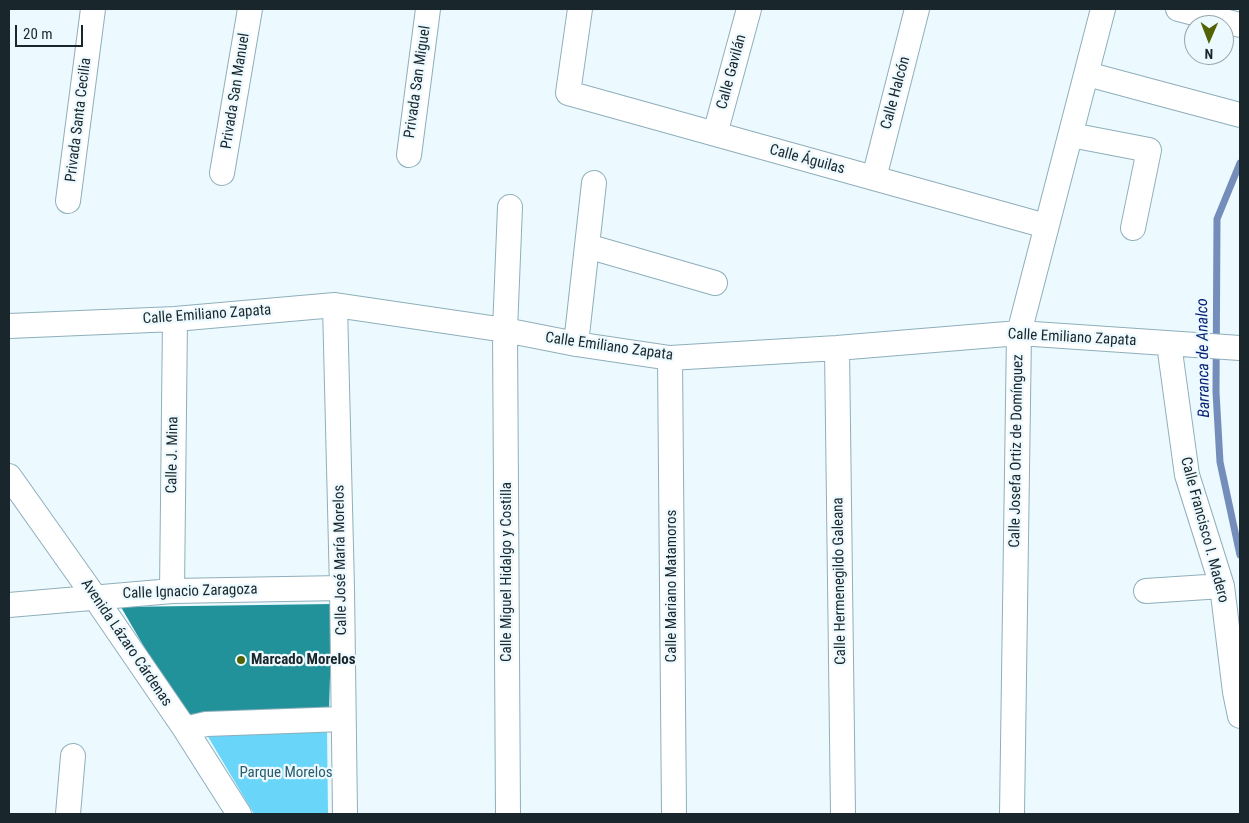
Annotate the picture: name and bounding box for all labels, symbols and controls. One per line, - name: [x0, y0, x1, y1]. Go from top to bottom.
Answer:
- scale bar: [18, 15, 85, 47]
- north arrow: [1184, 15, 1234, 65]
- text: 20 m: [23, 25, 53, 43]
- street label: Privada San Miguel: [401, 25, 435, 139]
- street label: Privada San Manuel: [218, 32, 254, 150]
- street label: Calle Gavilán: [713, 33, 751, 111]
- text: N: [1204, 46, 1213, 62]
- street label: Calle Halcón: [878, 55, 914, 131]
- street label: Privada Santa Cecilia: [62, 57, 96, 183]
- street label: Calle Águilas: [767, 141, 847, 179]
- water label: Barranca de Analco: [1193, 298, 1215, 418]
- street label: Calle Emiliano Zapata: [142, 302, 272, 328]
- street label: Calle Emiliano Zapata: [1007, 326, 1137, 350]
- street label: Calle Emiliano Zapata: [544, 329, 674, 365]
- street label: Calle Josefa Ortiz de Domínguez: [1006, 354, 1028, 548]
- street label: Calle J. Mina: [163, 416, 183, 494]
- street label: Calle Francisco I. Madero: [1176, 455, 1232, 605]
- street label: Calle Miguel Hidalgo y Costilla: [498, 482, 516, 662]
- street label: Calle José María Morelos: [331, 485, 351, 635]
- street label: Calle Hermenegildo Galeana: [830, 497, 850, 665]
- street label: Calle Mariano Matamoros: [663, 510, 681, 662]
- street label: Avenida Lázaro Cárdenas: [77, 576, 175, 710]
- street label: Calle Ignacio Zaragoza: [122, 581, 258, 603]
- place label: Marcado Morelos: [251, 651, 355, 669]
- marker: Marcado Morelos: [235, 654, 247, 666]
- park label: Parque Morelos: [239, 764, 333, 782]

